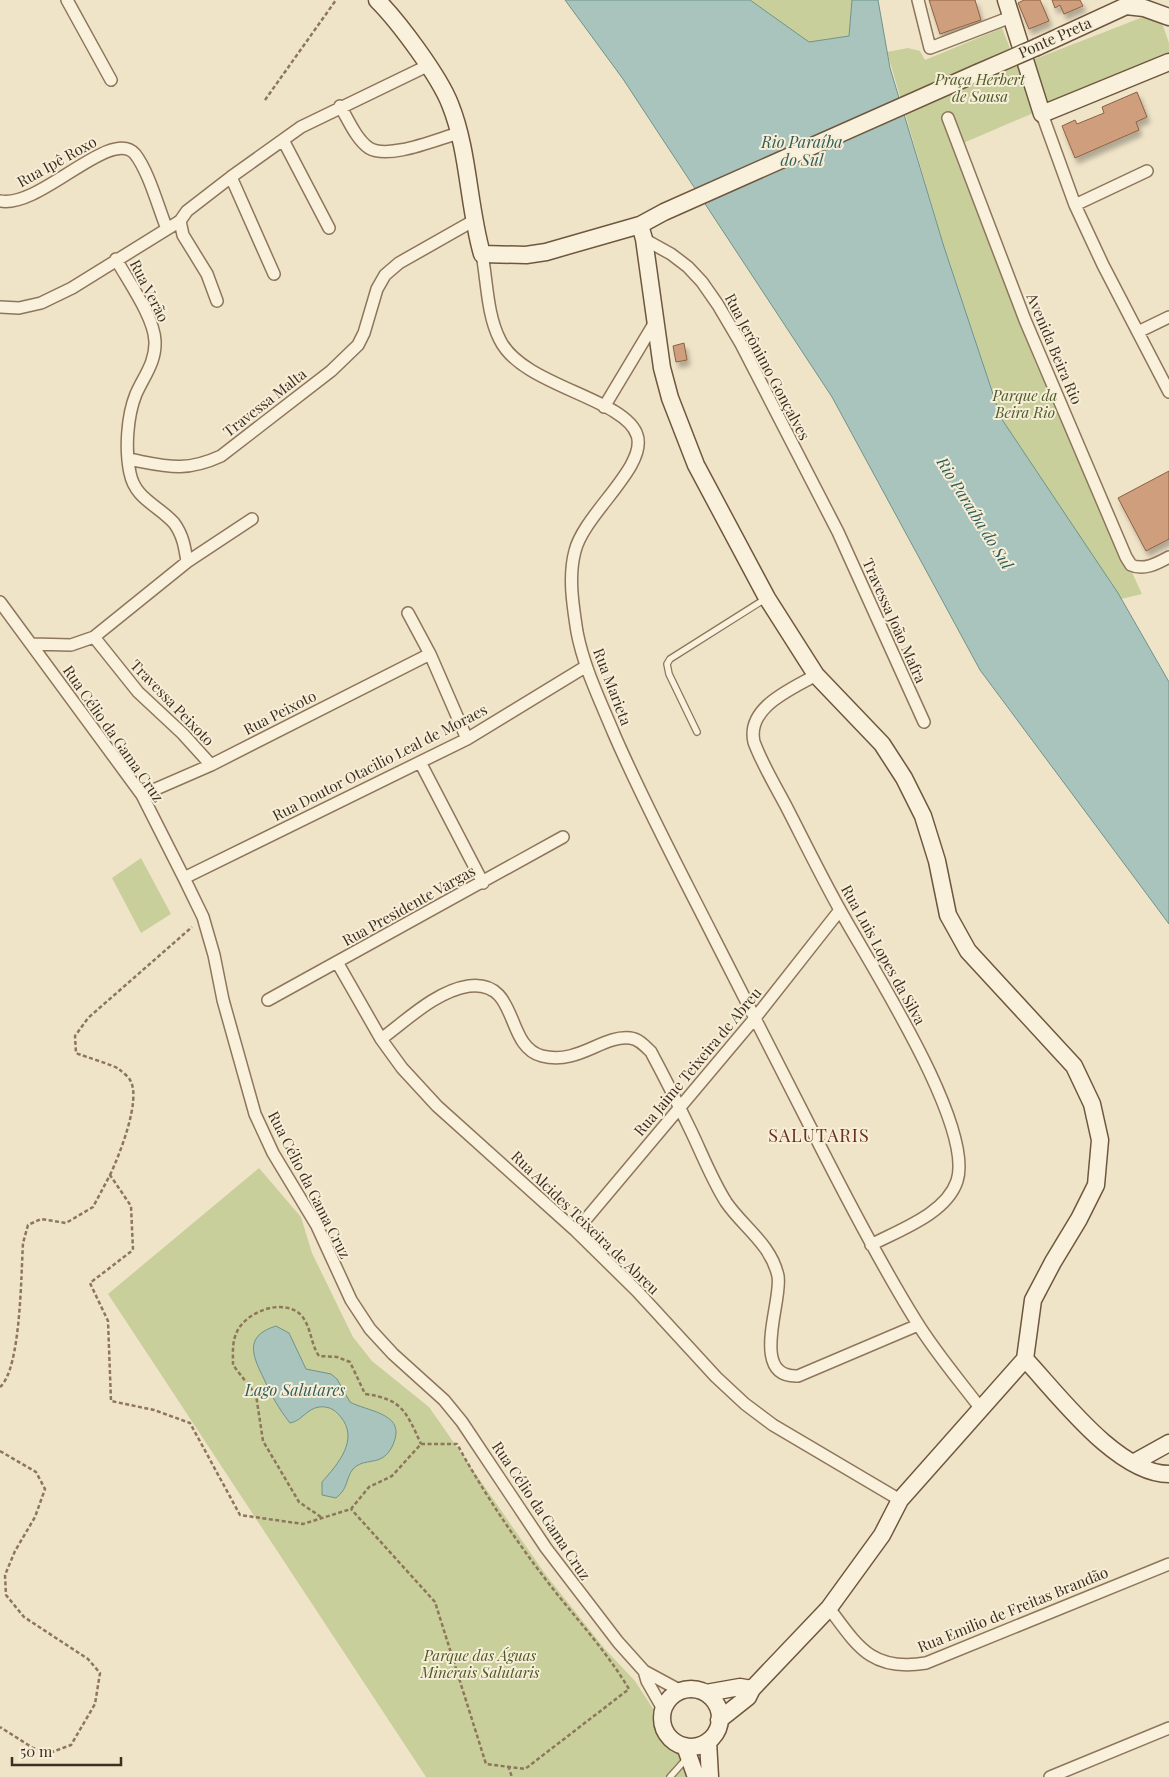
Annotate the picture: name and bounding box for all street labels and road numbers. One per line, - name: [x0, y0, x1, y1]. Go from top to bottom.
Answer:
- street label: Ponte Preta: [1015, 12, 1095, 62]
- street label: Rua Ipê Roxo: [13, 131, 100, 191]
- street label: Rua Verão: [126, 256, 174, 325]
- street label: Avenida Beira Rio: [1022, 289, 1087, 407]
- street label: Rua Jerônimo Gonçalves: [721, 290, 815, 443]
- street label: Travessa Malta: [219, 363, 310, 441]
- street label: Travessa João Mafra: [858, 555, 932, 687]
- street label: Rua Marieta: [589, 645, 637, 729]
- street label: Travessa Peixoto: [126, 655, 219, 750]
- street label: Rua Célio da Gama Cruz: [59, 661, 169, 806]
- street label: Rua Peixoto: [240, 685, 319, 739]
- street label: Rua Doutor Otacilio Leal de Moraes: [269, 699, 490, 825]
- street label: Rua Presidente Vargas: [338, 860, 479, 950]
- street label: Rua Luis Lopes da Silva: [837, 881, 931, 1028]
- street label: Rua Jaime Teixeira de Abreu: [629, 983, 766, 1140]
- street label: Rua Célio da Gama Cruz: [264, 1107, 356, 1262]
- street label: Rua Alcides Teixeira de Abreu: [507, 1146, 664, 1299]
- street label: Rua Célio da Gama Cruz: [488, 1437, 596, 1584]
- street label: Rua Emilio de Freitas Brandão: [914, 1562, 1111, 1657]

